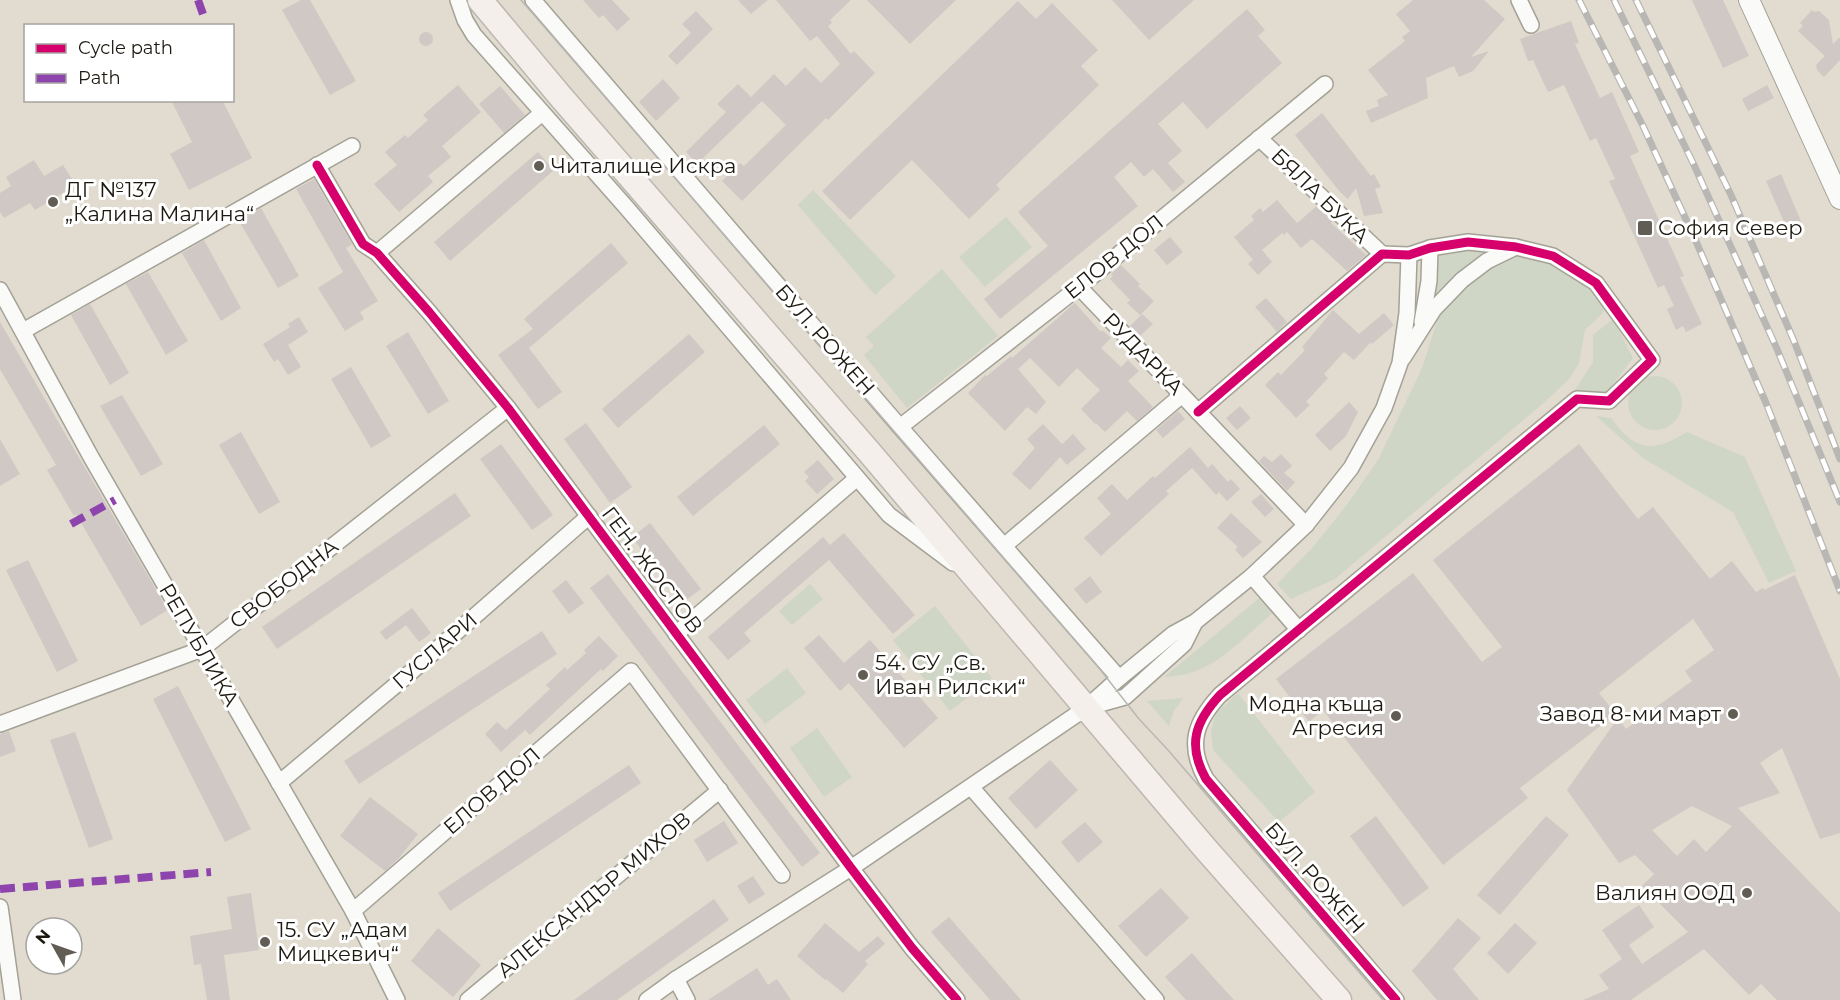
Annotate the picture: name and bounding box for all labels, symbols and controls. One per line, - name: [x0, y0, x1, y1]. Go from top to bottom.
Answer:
- legend: [24, 24, 234, 102]
- text: Cycle path: [78, 37, 173, 59]
- text: Path: [78, 67, 121, 89]
- street label: БЯЛА БУКА: [1266, 143, 1375, 249]
- place label: Читалище Искра: [551, 153, 736, 178]
- marker: Читалище Искра: [532, 159, 546, 173]
- place label: ДГ №137 „Калина Малина“: [65, 177, 254, 226]
- marker: ДГ №137 „Калина Малина“: [46, 195, 60, 209]
- street label: ЕЛОВ ДОЛ: [1059, 209, 1168, 304]
- place label: София Север: [1658, 215, 1803, 240]
- marker: София Север: [1636, 219, 1654, 237]
- street label: БУЛ. РОЖЕН: [770, 279, 880, 400]
- street label: РУДАРКА: [1098, 307, 1189, 400]
- street label: ГЕН. ЖОСТОВ: [597, 501, 708, 638]
- street label: СВОБОДНА: [224, 533, 343, 634]
- street label: РЕПУБЛИКА: [154, 579, 245, 711]
- street label: ГУСЛАРИ: [387, 607, 482, 694]
- place label: 54. СУ „Св. Иван Рилски“: [875, 650, 1026, 699]
- marker: 54. СУ „Св. Иван Рилски“: [856, 668, 870, 682]
- place label: Модна къща Агресия: [1248, 691, 1384, 740]
- place label: Завод 8-ми март: [1540, 701, 1721, 726]
- marker: Завод 8-ми март: [1726, 707, 1740, 721]
- marker: Модна къща Агресия: [1389, 709, 1403, 723]
- street label: ЕЛОВ ДОЛ: [438, 742, 545, 839]
- street label: АЛЕКСАНДЪР МИХОВ: [492, 806, 696, 983]
- street label: БУЛ. РОЖЕН: [1260, 817, 1370, 938]
- place label: Валиян ООД: [1595, 880, 1735, 905]
- marker: Валиян ООД: [1740, 886, 1754, 900]
- north arrow: [24, 916, 84, 976]
- place label: 15. СУ „Адам Мицкевич“: [277, 917, 408, 966]
- text: N: [31, 926, 54, 948]
- marker: 15. СУ „Адам Мицкевич“: [258, 935, 272, 949]

